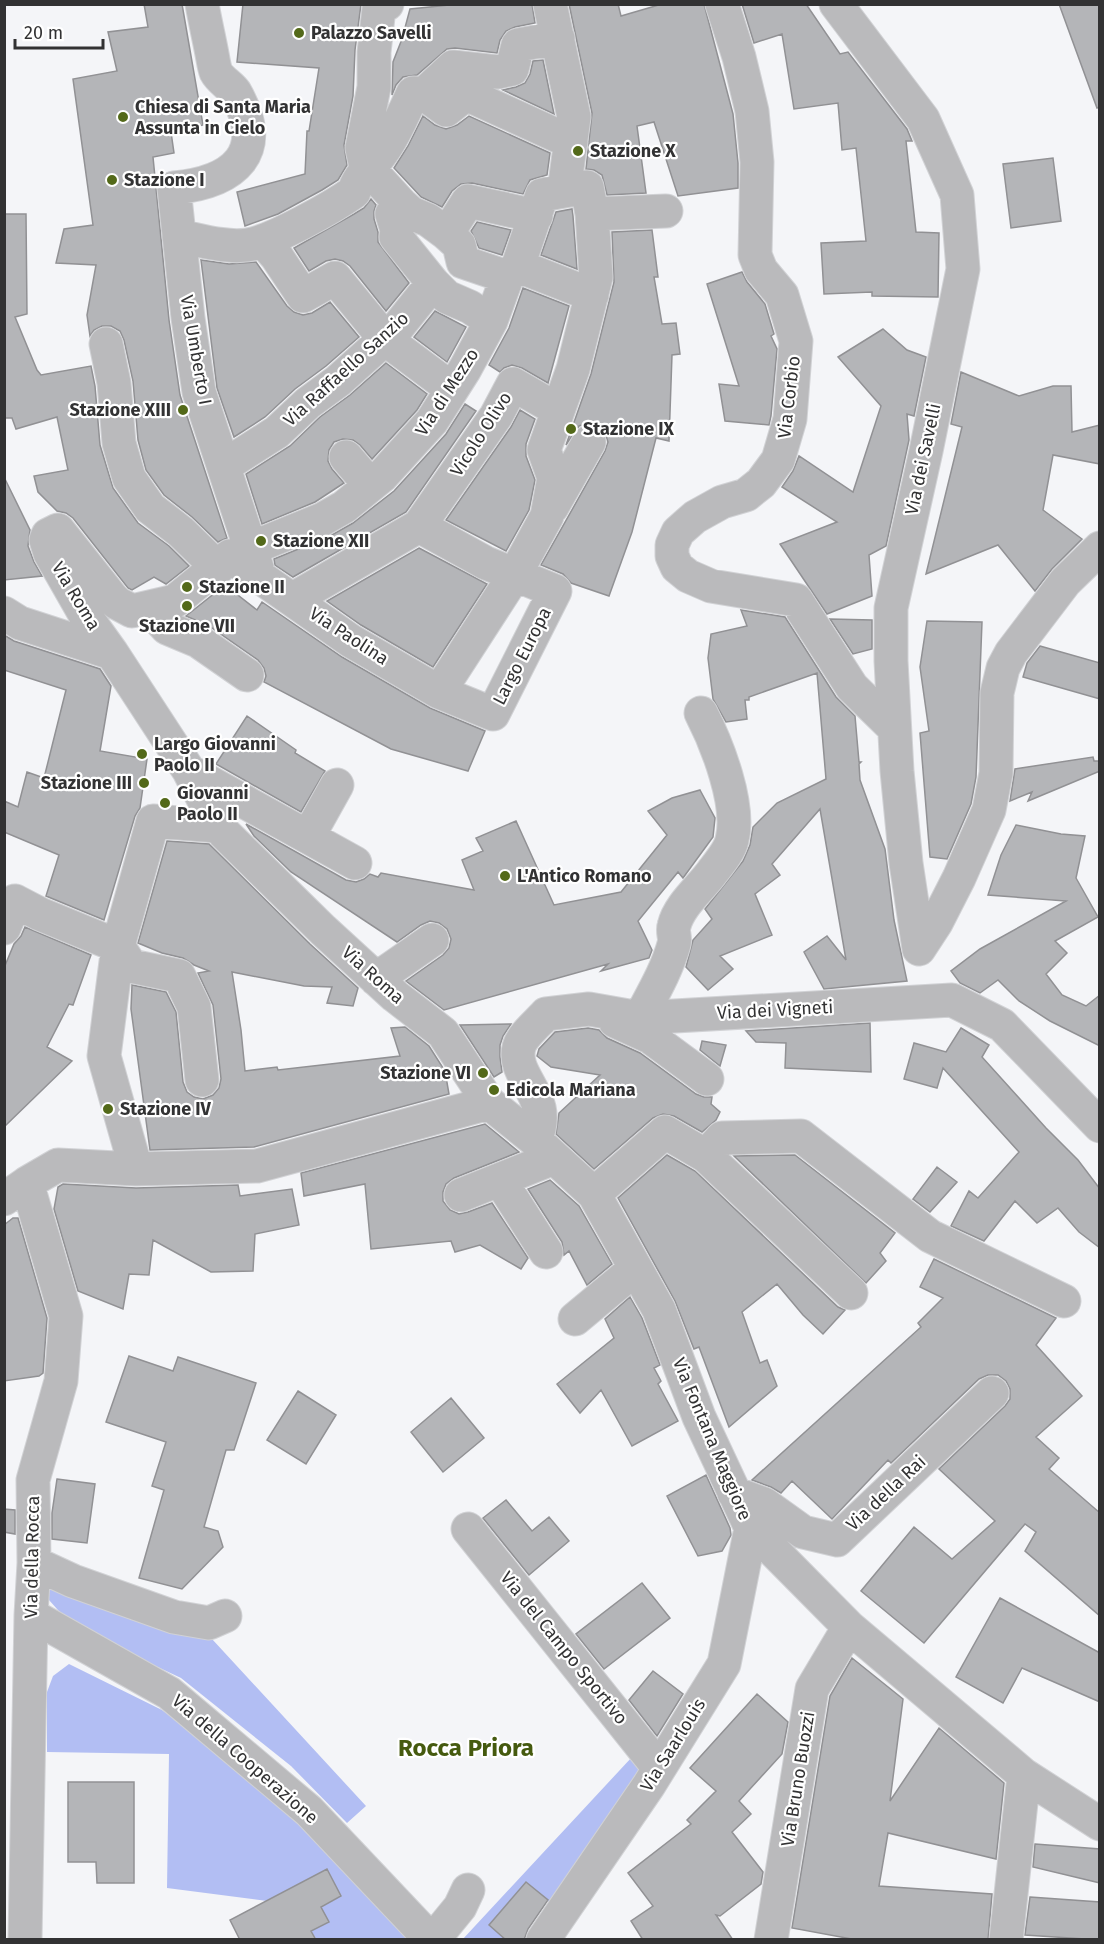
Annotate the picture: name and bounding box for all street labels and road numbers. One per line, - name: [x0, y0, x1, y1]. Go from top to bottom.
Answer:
- street label: Via Umberto I: [176, 293, 216, 407]
- street label: Via Raffaello Sanzio: [279, 307, 413, 431]
- street label: Via di Mezzo: [411, 344, 483, 440]
- street label: Via Corbio: [773, 354, 805, 440]
- street label: Vicolo Olivo: [446, 388, 516, 480]
- street label: Via dei Savelli: [900, 401, 946, 517]
- street label: Via Roma: [47, 558, 105, 634]
- street label: Via Paolina: [305, 602, 393, 670]
- street label: Largo Europa: [488, 603, 556, 709]
- street label: Via Roma: [337, 941, 409, 1009]
- street label: Via dei Vigneti: [716, 996, 834, 1024]
- street label: Via Fontana Maggiore: [668, 1354, 756, 1524]
- street label: Via della Rai: [842, 1451, 930, 1535]
- street label: Via della Rocca: [20, 1495, 44, 1619]
- street label: Via del Campo Sportivo: [496, 1567, 632, 1729]
- street label: Via della Cooperazione: [167, 1690, 323, 1828]
- street label: Via Saarlouis: [636, 1694, 710, 1796]
- street label: Via Bruno Buozzi: [776, 1710, 820, 1848]

